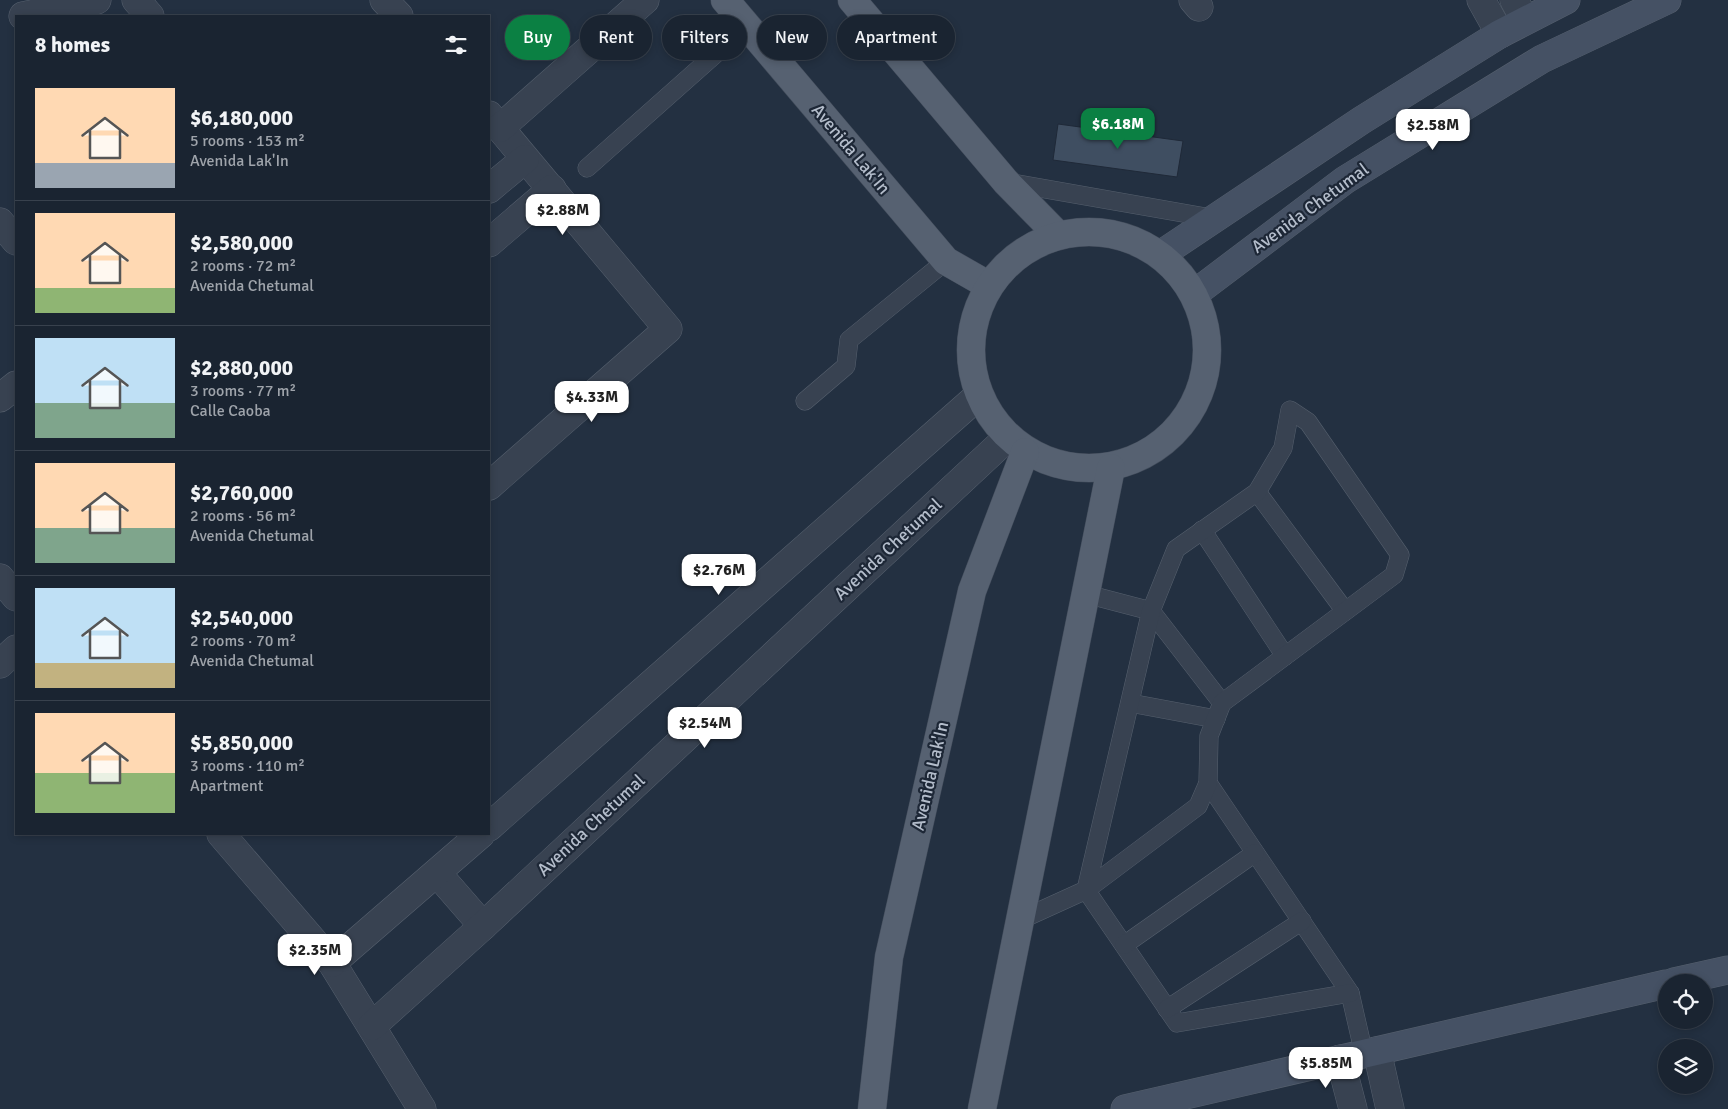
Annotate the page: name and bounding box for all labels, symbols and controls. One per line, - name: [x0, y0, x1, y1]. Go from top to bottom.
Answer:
- chip: Buy: [505, 15, 570, 60]
- chip: Rent: [580, 15, 652, 60]
- chip: Filters: [662, 15, 747, 60]
- chip: New: [757, 15, 827, 60]
- chip: Apartment: [837, 15, 955, 60]
- icon: filters: [442, 31, 470, 59]
- text: 8 homes: [35, 32, 110, 58]
- street label: Avenida Lak'In: [807, 99, 895, 199]
- text: $6,180,000: [190, 105, 293, 131]
- icon: home: [75, 108, 135, 168]
- pin: $6.18M: [1077, 108, 1159, 150]
- pin: $2.58M: [1392, 108, 1474, 151]
- text: $6.18M: [1092, 114, 1144, 134]
- text: $2.58M: [1407, 115, 1459, 135]
- text: 5 rooms · 153 m²: [190, 131, 305, 151]
- text: Avenida Lak'In: [190, 151, 289, 171]
- street label: Avenida Chetumal: [1247, 158, 1373, 258]
- pin: $2.88M: [522, 194, 604, 236]
- text: $2.88M: [537, 200, 589, 220]
- text: $2,580,000: [190, 230, 293, 256]
- icon: home: [75, 233, 135, 293]
- text: 2 rooms · 72 m²: [190, 256, 296, 276]
- text: Avenida Chetumal: [190, 276, 314, 296]
- text: $2,880,000: [190, 355, 293, 381]
- icon: home: [75, 358, 135, 418]
- pin: $4.33M: [551, 380, 633, 423]
- text: 3 rooms · 77 m²: [190, 381, 296, 401]
- text: $4.33M: [566, 387, 618, 407]
- text: Calle Caoba: [190, 401, 271, 421]
- text: $2,760,000: [190, 480, 293, 506]
- icon: home: [75, 483, 135, 543]
- street label: Avenida Chetumal: [829, 493, 947, 605]
- text: 2 rooms · 56 m²: [190, 506, 296, 526]
- text: Avenida Chetumal: [190, 526, 314, 546]
- pin: $2.76M: [678, 554, 760, 596]
- text: $2.76M: [693, 560, 745, 580]
- text: $2,540,000: [190, 605, 293, 631]
- icon: home: [75, 608, 135, 668]
- text: 2 rooms · 70 m²: [190, 631, 296, 651]
- text: Avenida Chetumal: [190, 651, 314, 671]
- pin: $2.54M: [664, 706, 746, 749]
- text: $2.54M: [679, 713, 731, 733]
- street label: Avenida Lak'In: [907, 719, 953, 833]
- text: $5,850,000: [190, 730, 293, 756]
- icon: home: [75, 733, 135, 793]
- text: 3 rooms · 110 m²: [190, 756, 305, 776]
- street label: Avenida Chetumal: [532, 769, 650, 881]
- text: Apartment: [190, 776, 263, 796]
- pin: $2.35M: [274, 934, 356, 976]
- text: $2.35M: [289, 940, 341, 960]
- map controls: [1658, 974, 1713, 1094]
- button: locate: [1658, 974, 1713, 1029]
- button: layers: [1658, 1039, 1713, 1094]
- pin: $5.85M: [1285, 1046, 1367, 1089]
- text: $5.85M: [1300, 1053, 1352, 1073]

